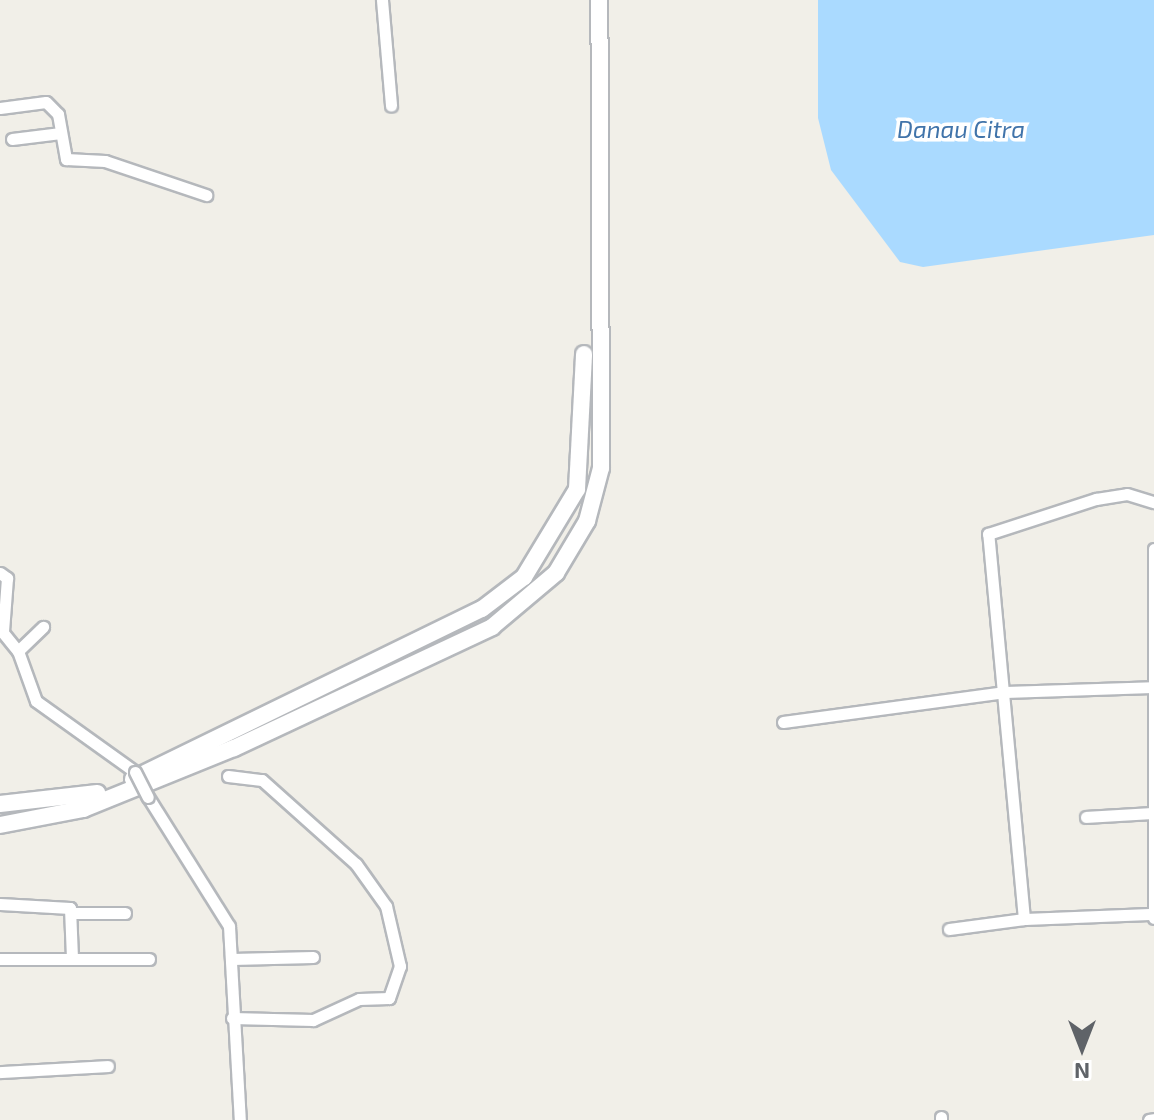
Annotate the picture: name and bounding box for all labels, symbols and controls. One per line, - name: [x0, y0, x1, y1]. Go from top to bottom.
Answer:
- water label: Danau Citra: [897, 115, 1025, 143]
- north arrow: [1042, 1008, 1122, 1088]
- text: N: [1074, 1059, 1090, 1085]

